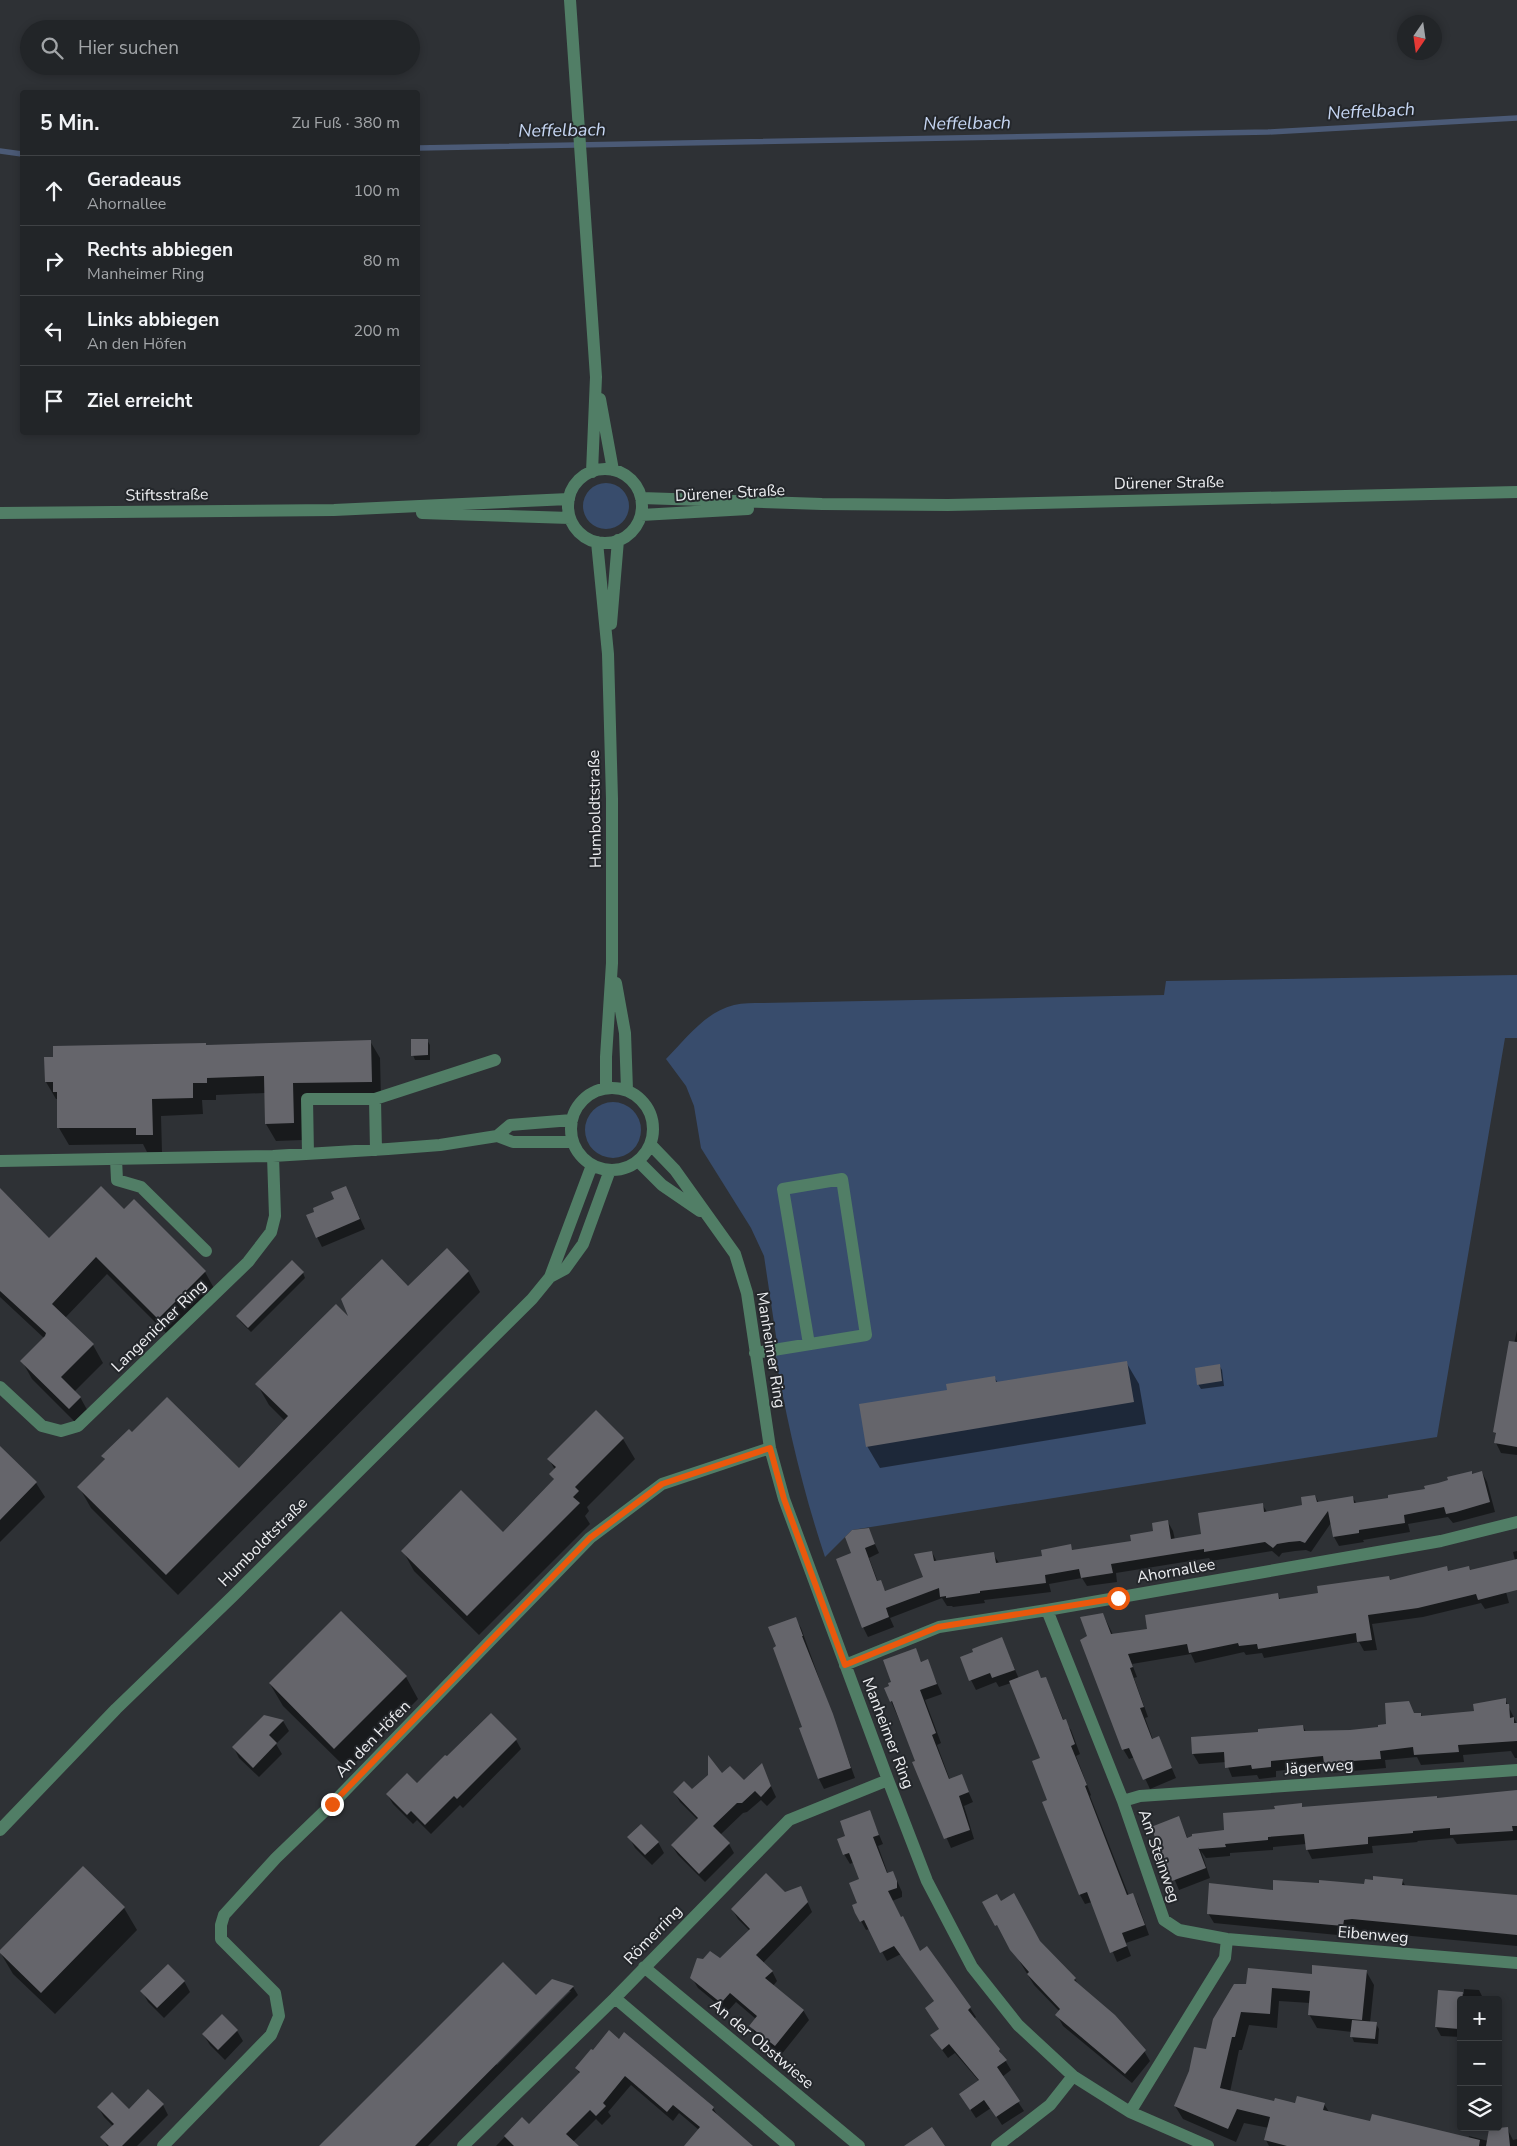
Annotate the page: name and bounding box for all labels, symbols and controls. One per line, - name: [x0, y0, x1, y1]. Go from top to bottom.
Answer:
- north arrow: [1397, 15, 1442, 60]
- search box: [20, 20, 420, 75]
- icon: search: [38, 34, 66, 62]
- text: Hier suchen: [78, 35, 179, 61]
- water label: Neffelbach: [1327, 97, 1415, 125]
- text: 5 Min.: [40, 109, 99, 137]
- water label: Neffelbach: [923, 110, 1011, 136]
- text: Zu Fuß · 380 m: [292, 112, 400, 134]
- water label: Neffelbach: [518, 117, 606, 143]
- text: Geradeaus: [87, 167, 181, 193]
- icon: ahead: [40, 177, 68, 205]
- text: 100 m: [353, 180, 400, 202]
- text: Ahornallee: [87, 193, 166, 215]
- text: Rechts abbiegen: [87, 237, 233, 263]
- icon: right: [40, 247, 68, 275]
- text: 80 m: [363, 250, 400, 272]
- text: Manheimer Ring: [87, 263, 205, 285]
- text: Links abbiegen: [87, 307, 219, 333]
- icon: left: [40, 317, 68, 345]
- text: 200 m: [353, 320, 400, 342]
- text: An den Höfen: [87, 333, 187, 355]
- icon: arrive: [40, 387, 68, 415]
- text: Ziel erreicht: [87, 388, 192, 414]
- street label: Dürener Straße: [1114, 471, 1224, 495]
- street label: Dürener Straße: [674, 479, 786, 507]
- street label: Stiftsstraße: [125, 483, 209, 507]
- street label: Humboldtstraße: [583, 750, 607, 868]
- street label: Langenicher Ring: [107, 1275, 211, 1377]
- street label: Manheimer Ring: [751, 1290, 791, 1410]
- street label: Humboldtstraße: [213, 1492, 313, 1592]
- street label: Ahornallee: [1135, 1553, 1217, 1589]
- route start: [1107, 1587, 1130, 1610]
- street label: Manheimer Ring: [857, 1674, 919, 1792]
- street label: An den Höfen: [330, 1696, 416, 1782]
- street label: Jägerweg: [1283, 1754, 1354, 1780]
- route end: [321, 1793, 344, 1816]
- street label: Am Steinweg: [1133, 1806, 1185, 1906]
- street label: Römerring: [619, 1900, 687, 1970]
- street label: Eibenweg: [1337, 1921, 1409, 1949]
- street label: An der Obstwiese: [705, 1994, 819, 2094]
- map controls: [1457, 1996, 1502, 2131]
- button: +: [1457, 1996, 1502, 2041]
- button: −: [1457, 2041, 1502, 2086]
- button: layers: [1457, 2086, 1502, 2131]

